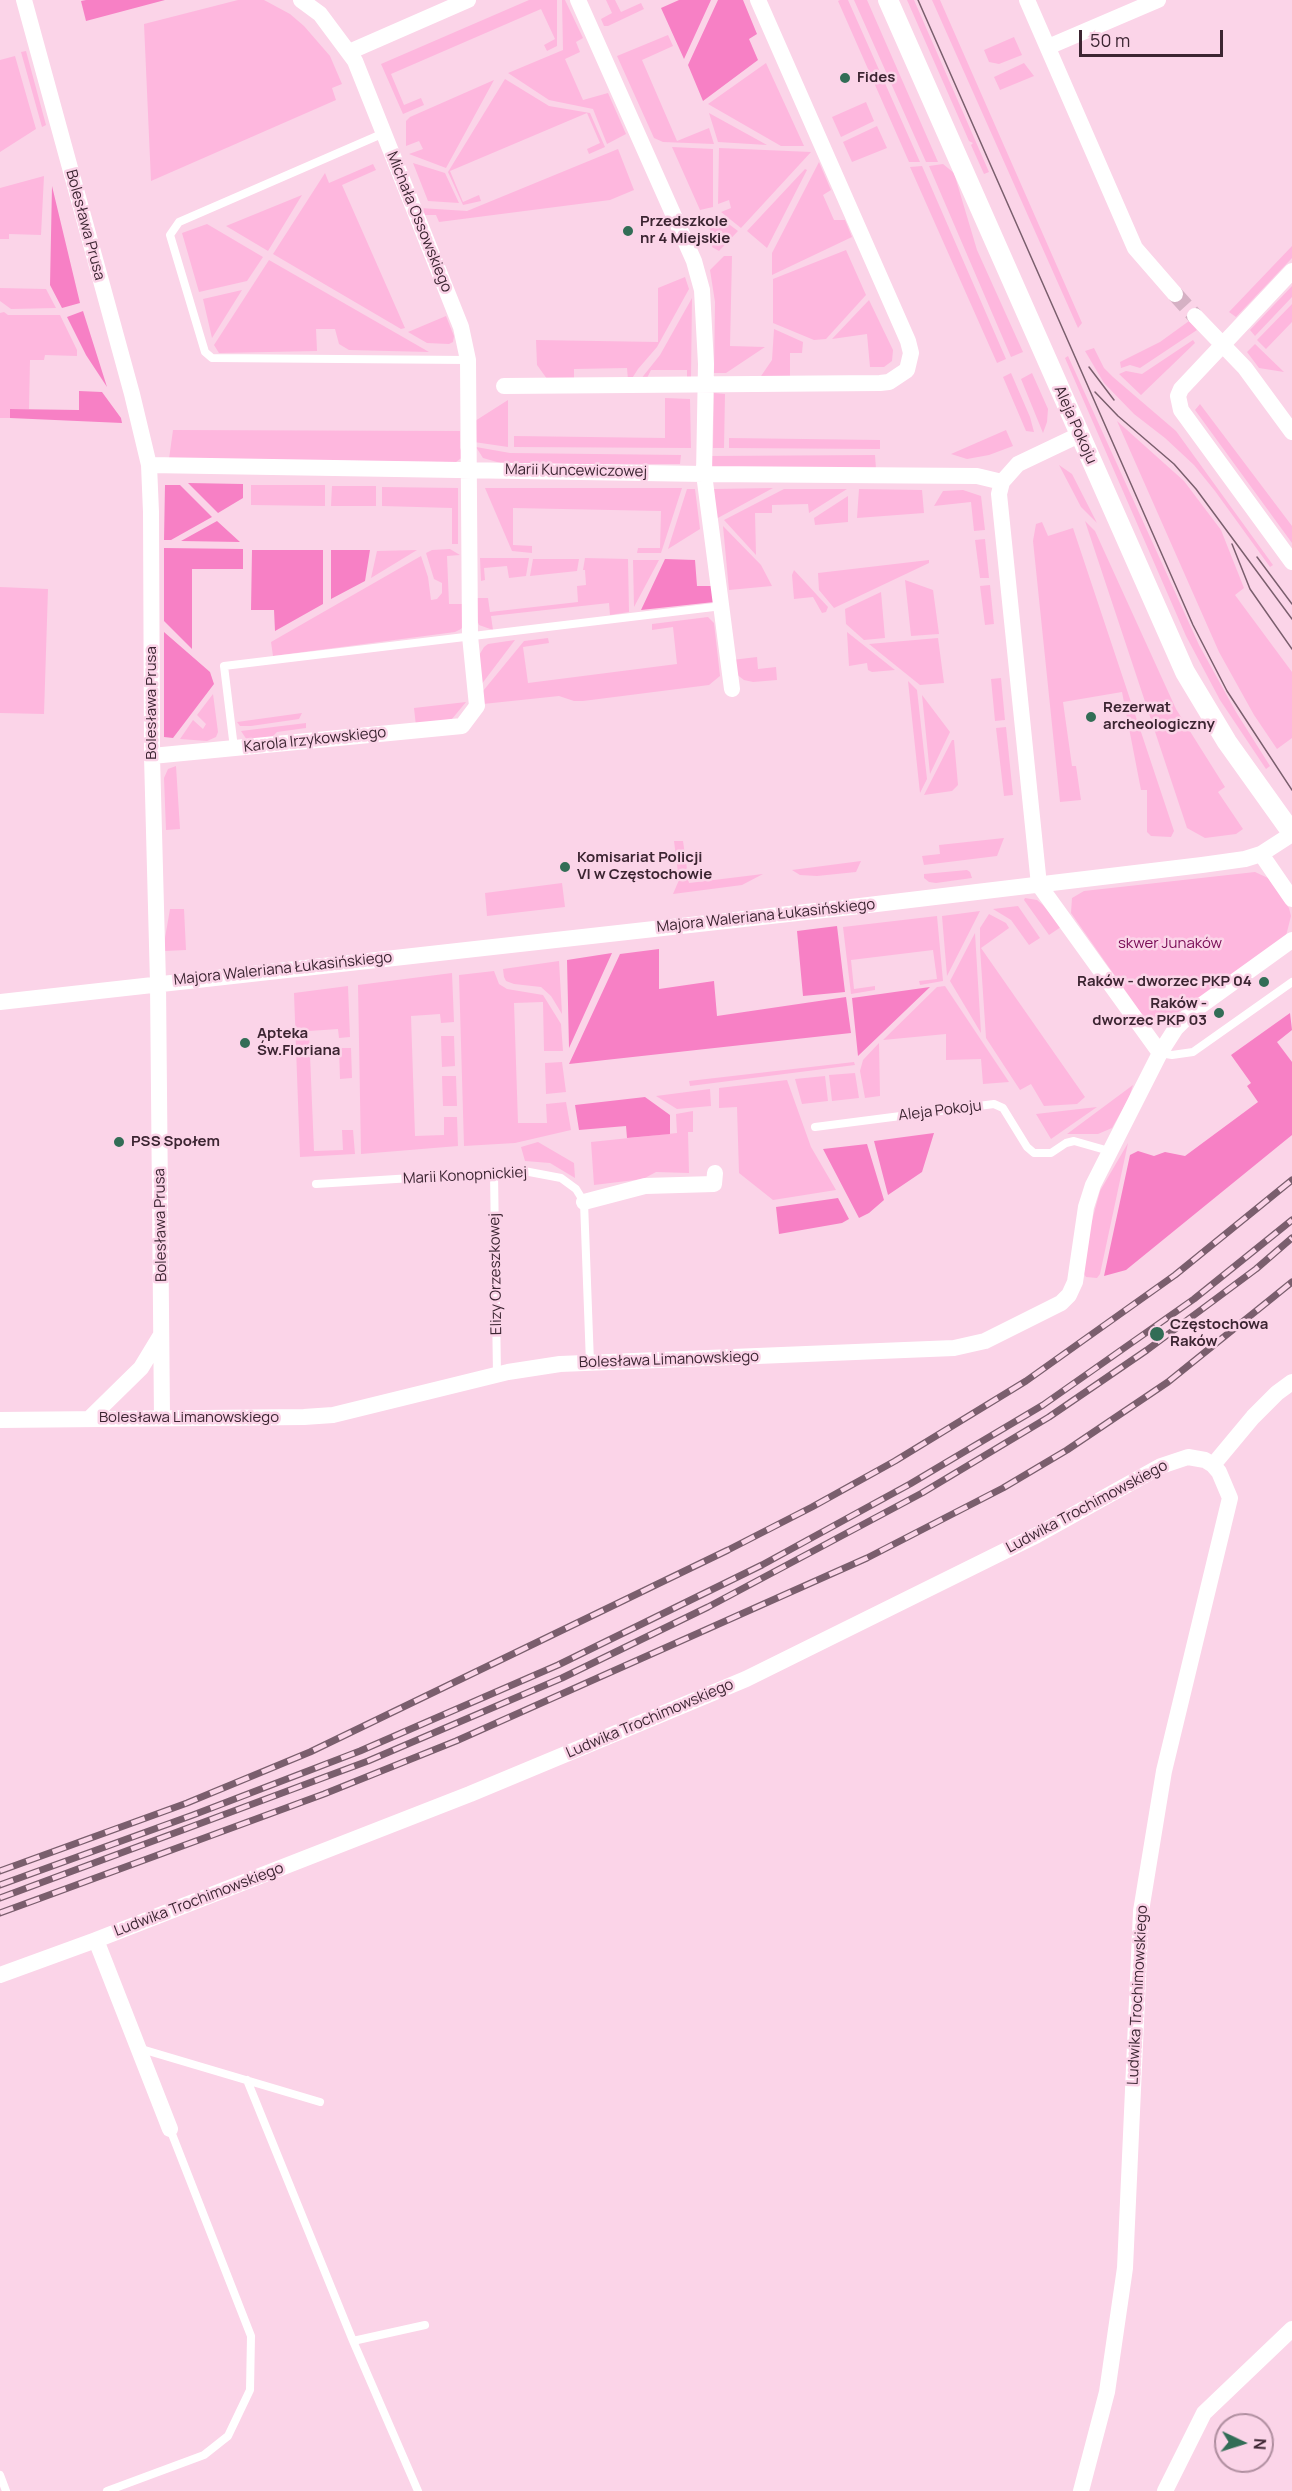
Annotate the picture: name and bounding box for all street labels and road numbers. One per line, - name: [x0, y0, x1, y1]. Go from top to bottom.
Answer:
- street label: Michała Ossowskiego: [383, 149, 455, 295]
- street label: Bolesława Prusa: [62, 168, 108, 282]
- street label: Aleja Pokoju: [1050, 383, 1100, 467]
- street label: Marii Kuncewiczowej: [505, 461, 647, 481]
- street label: Bolesława Prusa: [143, 646, 161, 760]
- street label: Karola Irzykowskiego: [243, 724, 387, 756]
- street label: Majora Waleriana Łukasińskiego: [656, 896, 876, 936]
- street label: Majora Waleriana Łukasińskiego: [173, 949, 393, 989]
- street label: Aleja Pokoju: [897, 1097, 983, 1125]
- street label: Marii Konopnickiej: [402, 1164, 528, 1188]
- street label: Bolesława Prusa: [151, 1168, 171, 1282]
- street label: Elizy Orzeszkowej: [486, 1213, 506, 1335]
- street label: Bolesława Limanowskiego: [579, 1348, 759, 1372]
- street label: Bolesława Limanowskiego: [99, 1409, 279, 1427]
- street label: Ludwika Trochimowskiego: [1003, 1457, 1171, 1557]
- street label: Ludwika Trochimowskiego: [564, 1676, 736, 1762]
- street label: Ludwika Trochimowskiego: [112, 1859, 286, 1941]
- street label: Ludwika Trochimowskiego: [1124, 1905, 1152, 2085]

